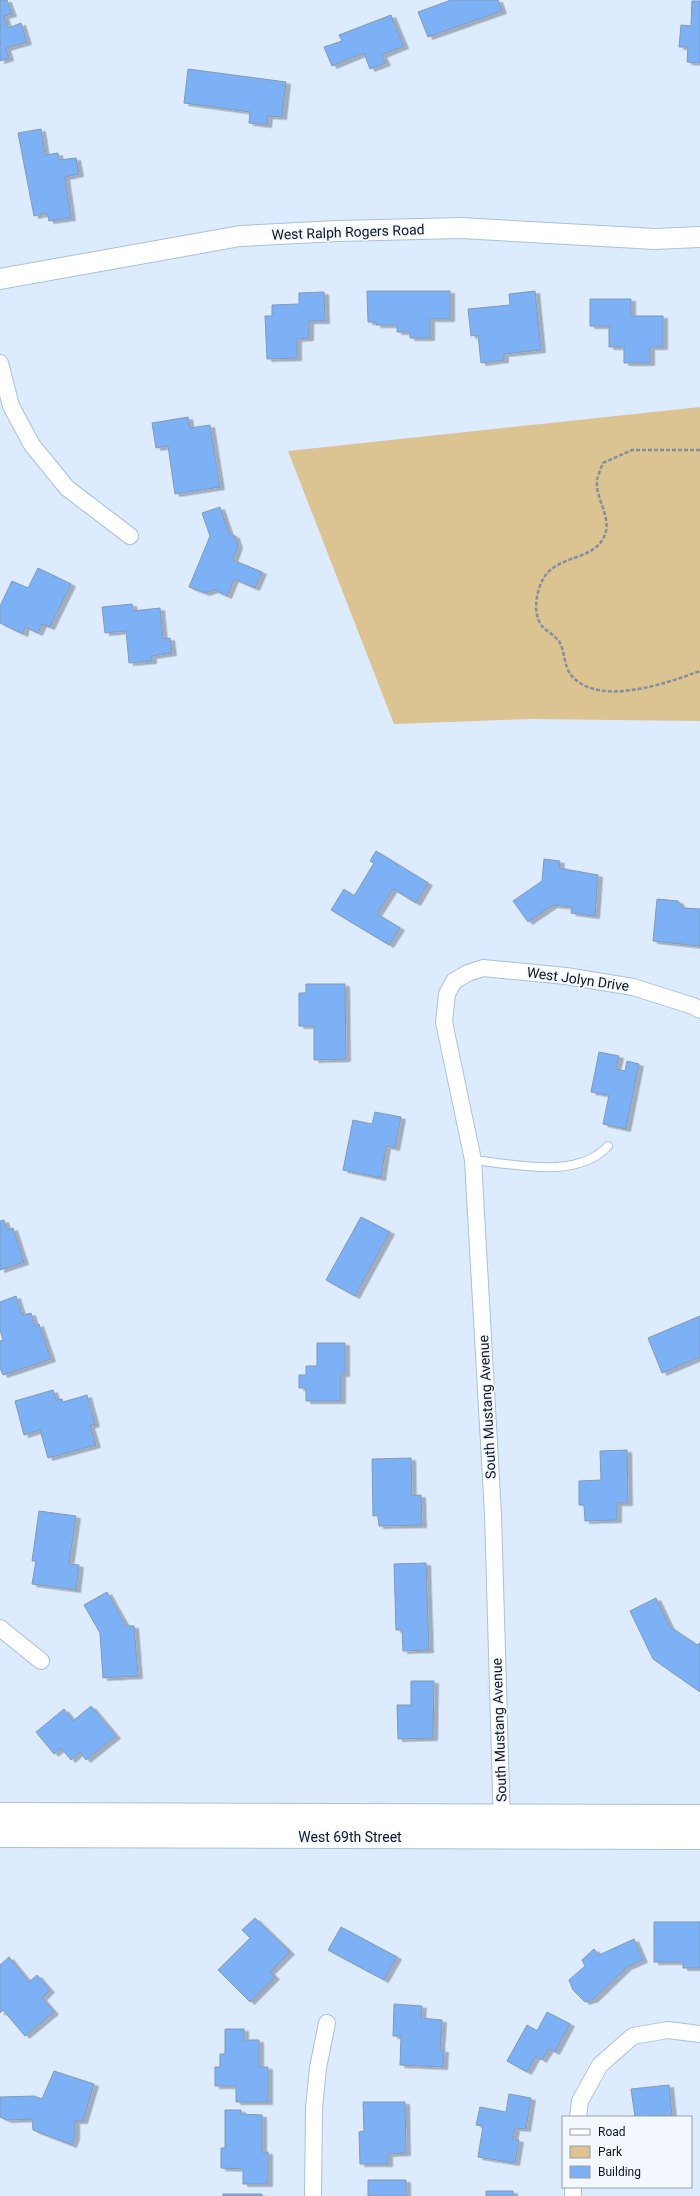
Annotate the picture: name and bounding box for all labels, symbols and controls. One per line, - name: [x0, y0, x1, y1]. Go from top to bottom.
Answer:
- street label: West Ralph Rogers Road: [271, 221, 425, 243]
- street label: West Jolyn Drive: [526, 964, 630, 994]
- street label: South Mustang Avenue: [475, 1335, 499, 1479]
- street label: South Mustang Avenue: [488, 1658, 510, 1802]
- street label: West 69th Street: [298, 1829, 402, 1845]
- legend: [562, 2116, 692, 2188]
- text: Road: [598, 2125, 626, 2139]
- text: Park: [598, 2145, 623, 2159]
- text: Building: [598, 2165, 641, 2179]

